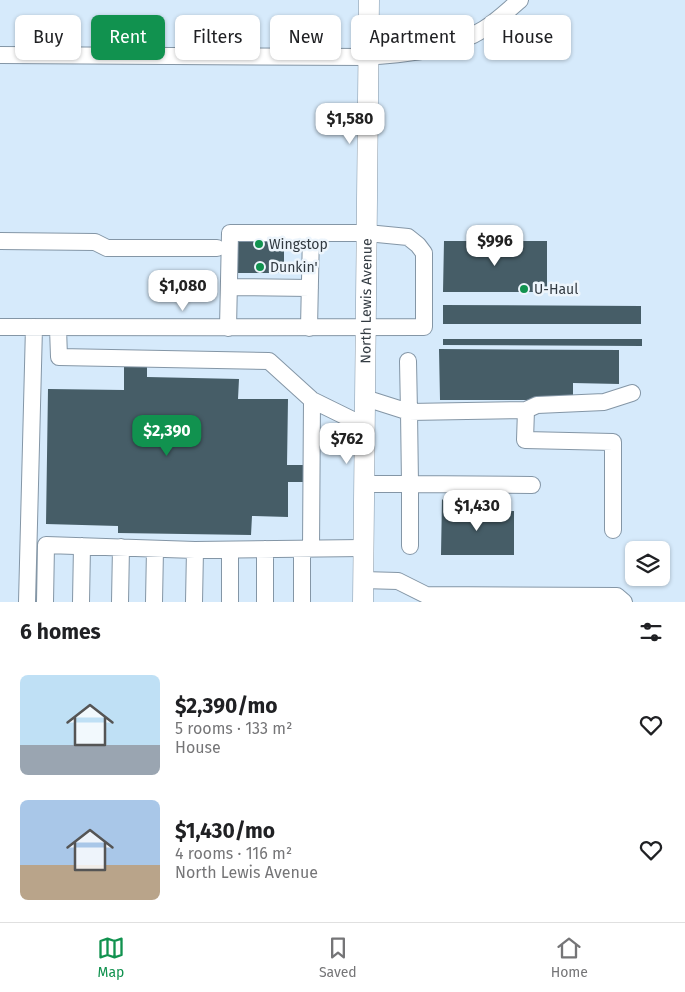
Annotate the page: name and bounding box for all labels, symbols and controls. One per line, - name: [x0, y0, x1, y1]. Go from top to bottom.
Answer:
- chip: Buy: [15, 15, 81, 60]
- chip: Rent: [91, 15, 165, 60]
- chip: Filters: [175, 15, 260, 60]
- chip: New: [270, 15, 341, 60]
- chip: Apartment: [351, 15, 474, 60]
- chip: House: [484, 15, 571, 60]
- pin: $1,580: [309, 102, 391, 145]
- text: $1,580: [327, 109, 373, 128]
- pin: $996: [465, 224, 525, 267]
- text: $996: [477, 231, 513, 250]
- place label: Wingstop: [269, 236, 328, 253]
- marker: Wingstop: [253, 238, 265, 250]
- street label: North Lewis Avenue: [357, 238, 375, 364]
- place label: Dunkin': [270, 259, 318, 276]
- marker: Dunkin': [254, 261, 266, 273]
- pin: $1,080: [142, 270, 224, 312]
- text: $1,080: [159, 276, 207, 295]
- place label: U-Haul: [534, 281, 578, 298]
- marker: U-Haul: [518, 283, 530, 295]
- pin: $2,390: [126, 414, 208, 457]
- text: $2,390: [143, 421, 191, 440]
- pin: $762: [317, 422, 377, 465]
- text: $762: [331, 429, 363, 448]
- pin: $1,430: [436, 490, 518, 532]
- text: $1,430: [454, 496, 500, 515]
- map controls: [625, 541, 670, 586]
- button: layers: [625, 541, 670, 586]
- icon: filters: [637, 618, 665, 646]
- text: 6 homes: [20, 619, 101, 645]
- text: $2,390/mo: [175, 693, 278, 719]
- icon: home: [60, 695, 120, 755]
- icon: heart: [637, 711, 665, 739]
- text: 5 rooms · 133 m²: [175, 719, 292, 738]
- text: House: [175, 738, 221, 757]
- text: $1,430/mo: [175, 818, 275, 844]
- icon: home: [60, 820, 120, 880]
- icon: heart: [637, 836, 665, 864]
- text: 4 rooms · 116 m²: [175, 844, 292, 863]
- text: North Lewis Avenue: [175, 863, 318, 882]
- tab: Map: [97, 934, 125, 981]
- tab: Saved: [319, 934, 357, 981]
- tab: Home: [551, 934, 588, 981]

